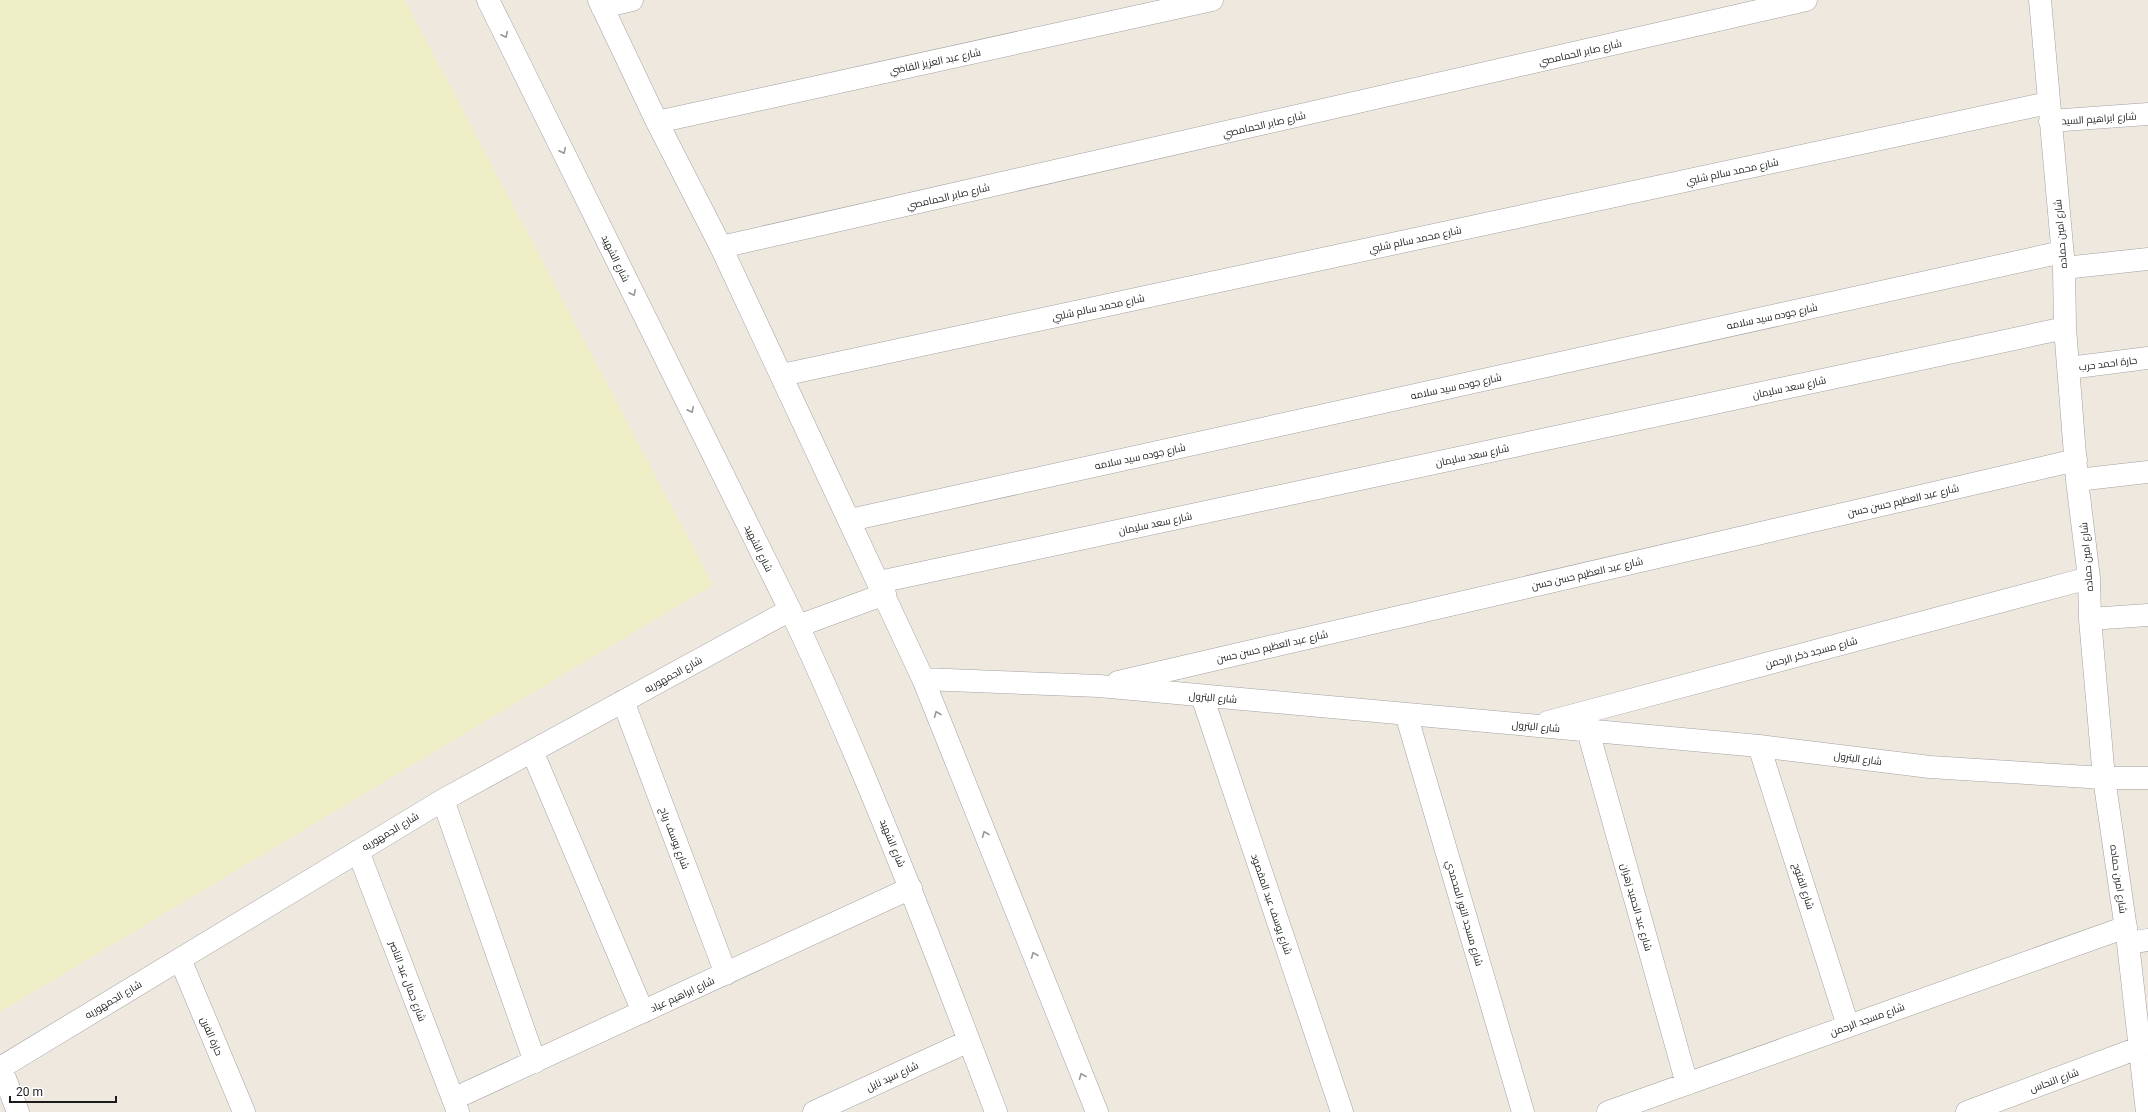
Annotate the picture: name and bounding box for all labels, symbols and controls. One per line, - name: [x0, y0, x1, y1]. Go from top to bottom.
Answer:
- one-way arrow: [500, 31, 508, 38]
- street label: شارع صابر الحمامصي: [1537, 38, 1623, 69]
- street label: شارع عبد العزيز القاضي: [888, 46, 982, 78]
- street label: شارع صابر الحمامصي: [1221, 110, 1307, 141]
- street label: شارع ابراهيم السيد: [2061, 110, 2137, 129]
- one-way arrow: [558, 147, 566, 155]
- street label: شارع محمد سالم شلبي: [1685, 156, 1780, 189]
- street label: شارع صابر الحمامصي: [905, 182, 991, 213]
- street label: شارع امين حماده: [2052, 199, 2070, 269]
- street label: شارع محمد سالم شلبي: [1368, 224, 1463, 257]
- street label: شارع الشهيد: [599, 233, 632, 284]
- one-way arrow: [628, 289, 636, 296]
- street label: شارع محمد سالم شلبي: [1051, 292, 1146, 325]
- street label: شارع جوده سيد سلامه: [1726, 301, 1819, 332]
- street label: حارة احمد حرب: [2078, 354, 2138, 373]
- street label: شارع جوده سيد سلامه: [1410, 371, 1503, 402]
- street label: شارع سعد سليمان: [1751, 374, 1827, 402]
- one-way arrow: [686, 405, 694, 413]
- street label: شارع جوده سيد سلامه: [1094, 441, 1187, 472]
- street label: شارع سعد سليمان: [1434, 442, 1510, 470]
- street label: شارع عبد العظيم حسن حسن: [1846, 482, 1960, 521]
- street label: شارع سعد سليمان: [1117, 510, 1193, 538]
- street label: شارع امين حماده: [2078, 522, 2096, 592]
- street label: شارع الشهيد: [742, 523, 775, 574]
- street label: شارع عبد العظيم حسن حسن: [1530, 555, 1644, 594]
- street label: شارع عبد العظيم حسن حسن: [1215, 628, 1329, 667]
- street label: شارع مسجد ذكر الرحمن: [1764, 635, 1859, 671]
- street label: شارع الجمهوريه: [642, 654, 705, 696]
- street label: شارع البترول: [1188, 690, 1237, 706]
- one-way arrow: [934, 710, 942, 718]
- street label: شارع البترول: [1511, 719, 1560, 735]
- street label: شارع البترول: [1833, 750, 1883, 768]
- street label: شارع يوسف رباح: [657, 806, 691, 871]
- street label: شارع الجمهوريه: [360, 810, 421, 854]
- street label: شارع الشهيد: [877, 818, 907, 869]
- one-way arrow: [982, 831, 990, 838]
- street label: شارع امين حماده: [2107, 844, 2129, 914]
- street label: شارع يوسف عبد المقصود: [1248, 852, 1294, 956]
- street label: شارع مسجد النور المحمدي: [1442, 859, 1485, 968]
- street label: شارع عبد الحميد زهران: [1618, 862, 1654, 952]
- street label: شارع الفتوح: [1790, 862, 1816, 911]
- street label: شارع جمال عبد الناصر: [386, 939, 428, 1023]
- one-way arrow: [1030, 952, 1038, 959]
- street label: شارع ابراهيم عياد: [648, 975, 717, 1016]
- street label: شارع الجمهوريه: [83, 978, 144, 1022]
- street label: شارع مسجد الرحمن: [1828, 1001, 1906, 1039]
- street label: حارة الفرن: [198, 1015, 225, 1058]
- street label: شارع سيد نايل: [864, 1060, 920, 1094]
- street label: شارع النحاس: [2028, 1067, 2081, 1095]
- one-way arrow: [1079, 1072, 1087, 1080]
- scale bar: [10, 1078, 116, 1104]
- text: 20 m: [16, 1085, 43, 1099]

